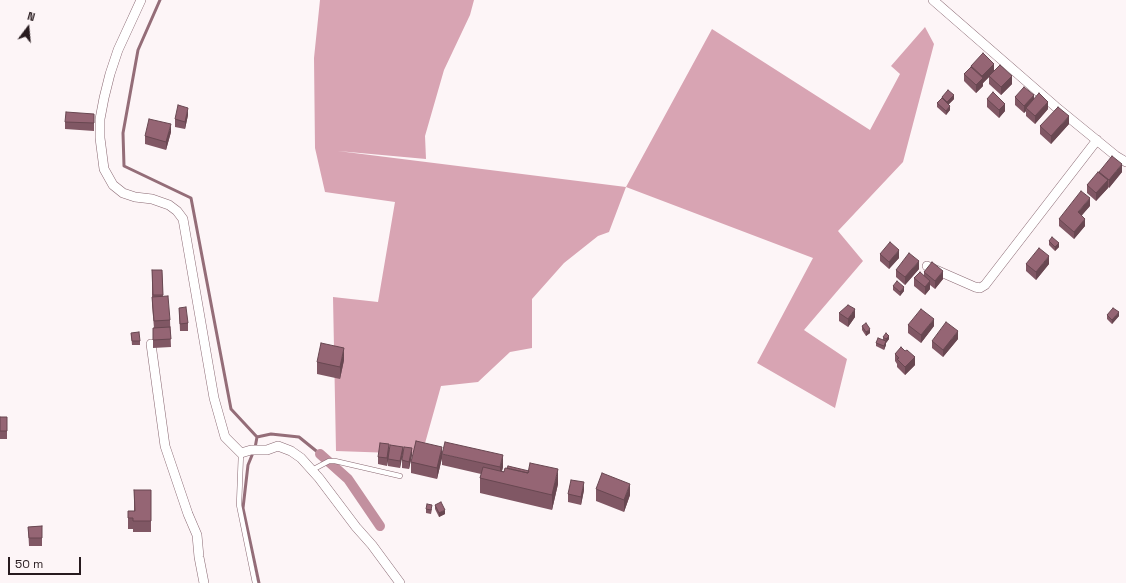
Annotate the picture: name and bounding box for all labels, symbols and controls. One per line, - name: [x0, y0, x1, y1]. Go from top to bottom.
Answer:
- north arrow: [8, 8, 48, 48]
- text: N: [26, 9, 37, 24]
- scale bar: [10, 549, 83, 575]
- text: 50 m: [15, 556, 43, 572]

